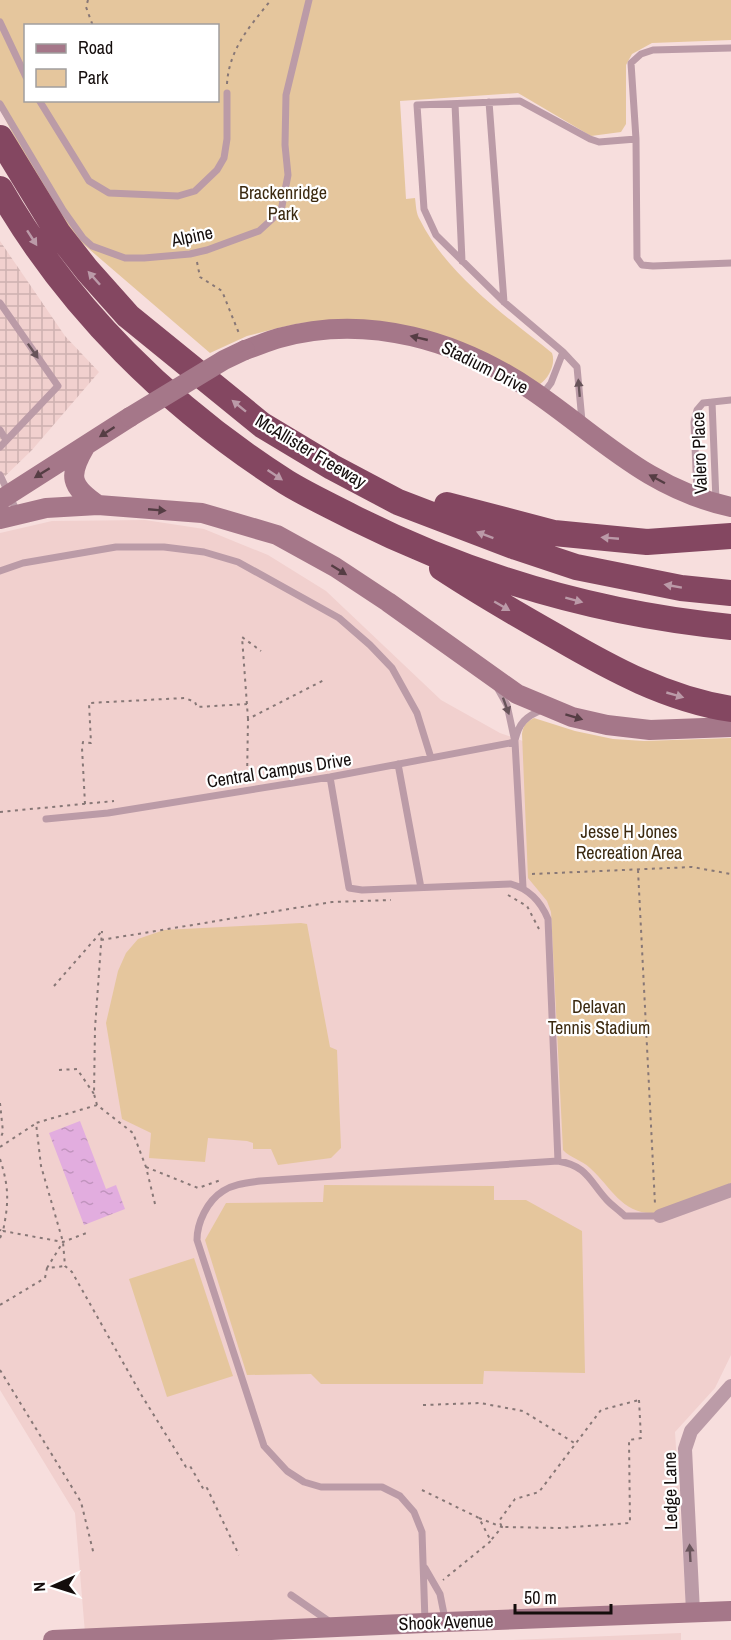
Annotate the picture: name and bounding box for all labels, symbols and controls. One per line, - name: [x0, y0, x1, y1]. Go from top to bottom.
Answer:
- legend: [24, 24, 219, 102]
- text: Road: [78, 35, 113, 60]
- text: Park: [78, 65, 109, 90]
- park label: Brackenridge Park: [239, 180, 327, 226]
- street label: Alpine: [168, 219, 215, 253]
- one-way arrow: [26, 230, 37, 246]
- one-way arrow: [88, 271, 101, 286]
- one-way arrow: [409, 333, 428, 342]
- street label: Stadium Drive: [437, 334, 533, 400]
- one-way arrow: [27, 343, 39, 359]
- one-way arrow: [574, 378, 584, 397]
- one-way arrow: [232, 401, 247, 413]
- street label: McAllister Freeway: [251, 408, 372, 494]
- street label: Valero Place: [685, 411, 713, 495]
- one-way arrow: [99, 426, 116, 437]
- one-way arrow: [34, 468, 50, 479]
- one-way arrow: [267, 469, 283, 480]
- one-way arrow: [648, 474, 665, 484]
- one-way arrow: [147, 505, 166, 514]
- one-way arrow: [476, 530, 494, 540]
- one-way arrow: [600, 533, 619, 543]
- one-way arrow: [331, 565, 347, 576]
- one-way arrow: [663, 582, 682, 591]
- one-way arrow: [565, 596, 583, 606]
- one-way arrow: [494, 601, 511, 611]
- one-way arrow: [666, 691, 684, 700]
- one-way arrow: [502, 697, 511, 715]
- one-way arrow: [565, 713, 583, 722]
- street label: Central Campus Drive: [205, 746, 353, 794]
- park label: Jesse H Jones Recreation Area: [576, 819, 682, 865]
- park label: Delavan Tennis Stadium: [548, 994, 650, 1040]
- street label: Ledge Lane: [657, 1452, 683, 1530]
- one-way arrow: [686, 1544, 695, 1563]
- north arrow: [24, 1556, 84, 1616]
- scale bar: [515, 1577, 611, 1615]
- text: N: [28, 1581, 50, 1592]
- text: 50 m: [524, 1585, 557, 1610]
- street label: Shook Avenue: [398, 1608, 494, 1636]

